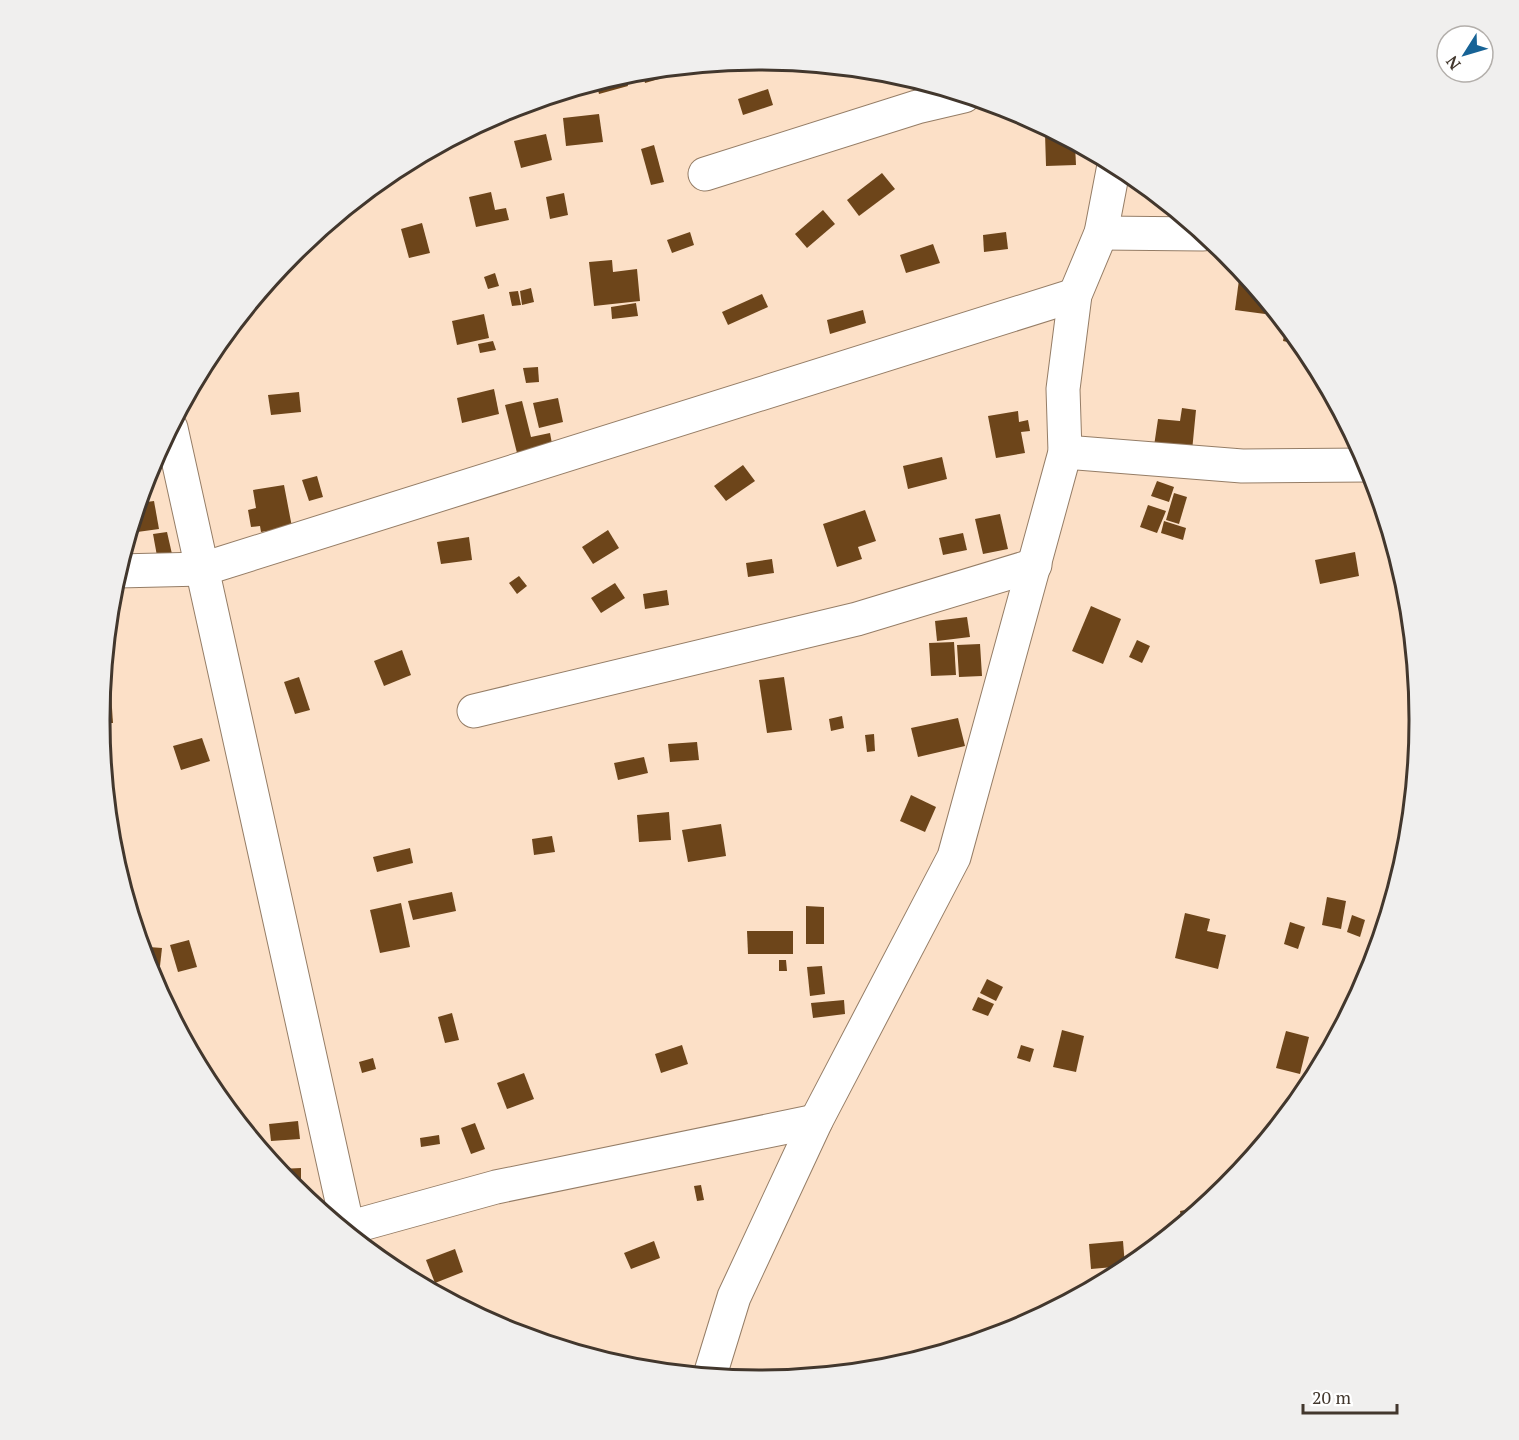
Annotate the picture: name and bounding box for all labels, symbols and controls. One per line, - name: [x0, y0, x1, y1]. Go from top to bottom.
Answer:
- north arrow: [1435, 24, 1495, 84]
- text: N: [1441, 52, 1465, 74]
- scale bar: [1303, 1377, 1398, 1415]
- text: 20 m: [1312, 1385, 1352, 1409]

